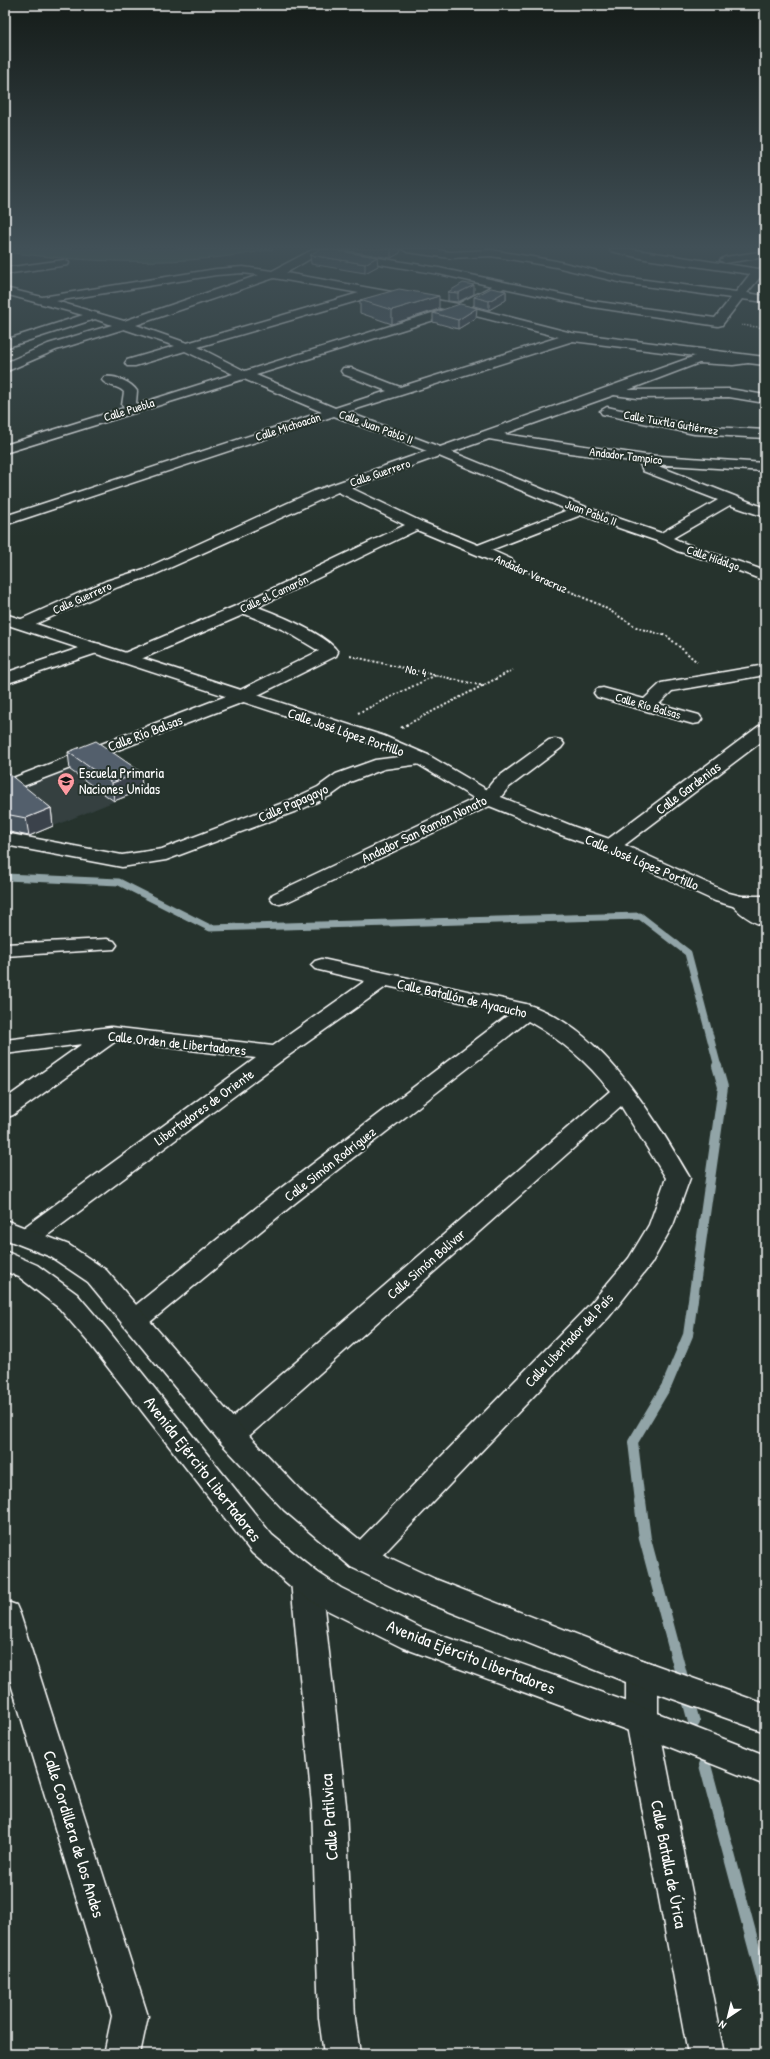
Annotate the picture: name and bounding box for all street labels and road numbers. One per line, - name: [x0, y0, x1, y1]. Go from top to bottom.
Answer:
- street label: Calle Puebla: [101, 394, 157, 425]
- street label: Calle Juan Pablo II: [337, 405, 416, 448]
- street label: Calle Tuxtla Gutiérrez: [622, 406, 720, 439]
- street label: Calle Michoacán: [253, 408, 323, 445]
- street label: Andador Tampico: [589, 443, 664, 468]
- street label: Calle Guerrero: [347, 454, 412, 491]
- street label: Juan Pablo II: [563, 495, 619, 530]
- street label: Calle Hidalgo: [684, 541, 742, 575]
- street label: Andador Veracruz: [492, 550, 570, 597]
- street label: Calle el Camarón: [237, 570, 311, 617]
- street label: Calle Guerrero: [50, 577, 114, 618]
- street label: No. 4: [404, 660, 429, 681]
- street label: Calle Río Balsas: [613, 688, 683, 723]
- street label: Calle José López Portillo: [285, 703, 407, 761]
- street label: Calle Río Balsas: [105, 710, 185, 756]
- street label: Calle Gardenias: [651, 757, 724, 818]
- street label: Calle Papagayo: [255, 778, 332, 827]
- street label: Andador San Ramón Nonato: [358, 790, 490, 867]
- street label: Calle José López Portillo: [582, 829, 702, 895]
- street label: Calle Batallón de Ayacucho: [395, 973, 529, 1023]
- street label: Calle Orden de Libertadores: [107, 1026, 247, 1059]
- street label: Libertadores de Oriente: [150, 1064, 258, 1149]
- street label: Calle Simón Rodríguez: [280, 1122, 380, 1206]
- street label: Calle Simón Bolívar: [382, 1224, 469, 1303]
- street label: Calle Libertador del País: [520, 1289, 617, 1391]
- street label: Avenida Ejército Libertadores: [139, 1391, 268, 1547]
- street label: Avenida Ejército Libertadores: [384, 1614, 559, 1699]
- street label: Calle Cordillera de los Andes: [38, 1748, 111, 1921]
- street label: Calle Patilvica: [314, 1773, 343, 1861]
- street label: Calle Batalla de Úrica: [646, 1798, 693, 1930]

